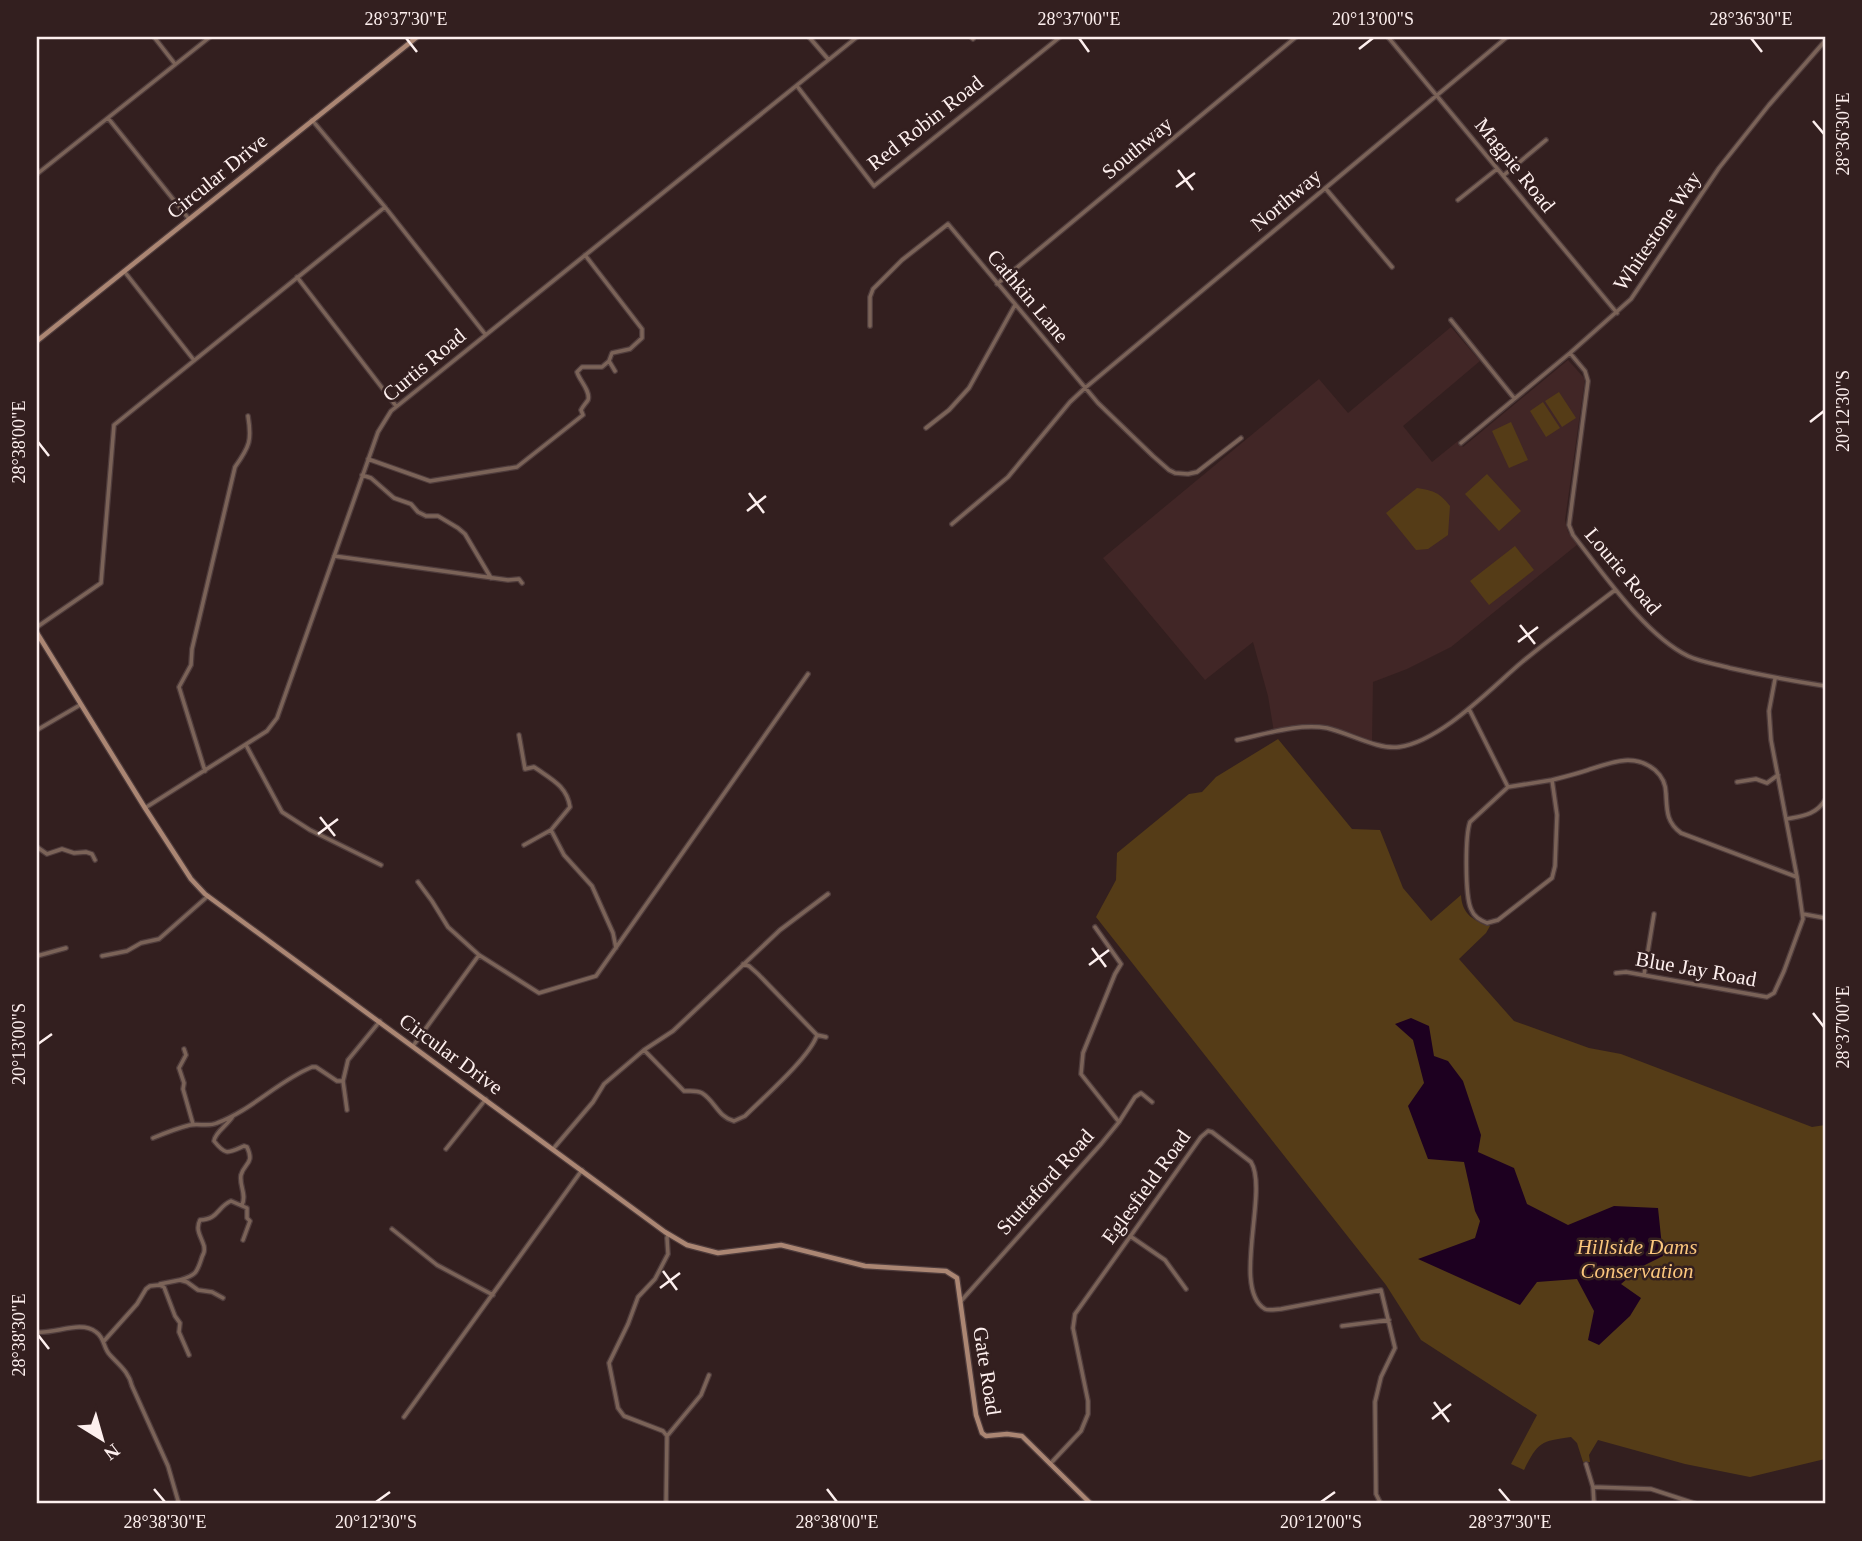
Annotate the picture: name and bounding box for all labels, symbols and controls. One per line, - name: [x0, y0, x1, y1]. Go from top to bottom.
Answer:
- text: 28°37'30"E: [365, 9, 447, 29]
- text: 28°37'00"E: [1038, 9, 1120, 29]
- text: 20°13'00"S: [1332, 9, 1414, 29]
- text: 28°36'30"E: [1710, 9, 1792, 29]
- street label: Red Robin Road: [862, 70, 988, 176]
- text: 28°36'30"E: [1833, 93, 1853, 175]
- street label: Southway: [1097, 111, 1177, 184]
- street label: Magpie Road: [1470, 113, 1560, 217]
- street label: Circular Drive: [162, 128, 272, 224]
- street label: Northway: [1246, 163, 1326, 236]
- street label: Whitestone Way: [1608, 166, 1706, 295]
- street label: Cathkin Lane: [982, 245, 1074, 347]
- street label: Curtis Road: [378, 323, 471, 407]
- text: 20°12'30"S: [1833, 370, 1853, 452]
- text: 28°38'00"E: [9, 401, 29, 483]
- street label: Lourie Road: [1580, 523, 1666, 620]
- street label: Blue Jay Road: [1634, 947, 1759, 992]
- text: 28°37'00"E: [1833, 986, 1853, 1068]
- text: 20°13'00"S: [9, 1003, 29, 1085]
- street label: Circular Drive: [395, 1008, 507, 1100]
- street label: Stuttaford Road: [991, 1124, 1099, 1240]
- street label: Eglesfield Road: [1097, 1125, 1196, 1249]
- park label: Hillside Dams Conservation: [1576, 1235, 1697, 1283]
- text: 28°38'30"E: [9, 1294, 29, 1376]
- street label: Gate Road: [968, 1325, 1006, 1417]
- north arrow: [66, 1404, 136, 1474]
- text: N: [100, 1440, 124, 1465]
- text: 28°38'30"E: [124, 1512, 206, 1532]
- text: 20°12'30"S: [335, 1512, 417, 1532]
- text: 28°38'00"E: [796, 1512, 878, 1532]
- text: 20°12'00"S: [1280, 1512, 1362, 1532]
- text: 28°37'30"E: [1469, 1512, 1551, 1532]

